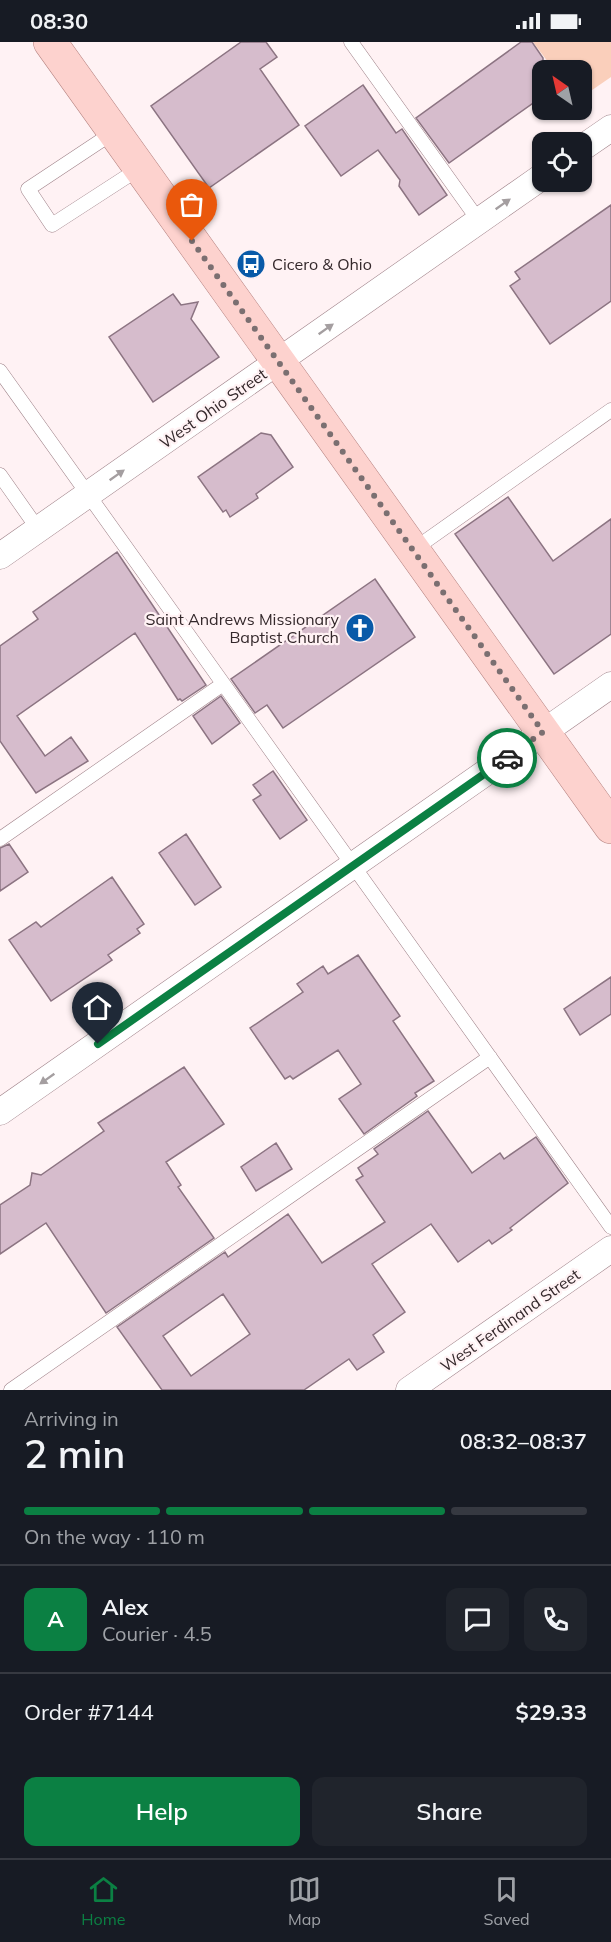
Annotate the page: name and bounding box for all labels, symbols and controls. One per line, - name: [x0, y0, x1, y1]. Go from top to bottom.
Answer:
- text: 08:30: [30, 7, 88, 35]
- north arrow: [532, 60, 592, 120]
- map controls: [532, 60, 592, 192]
- button: locate: [532, 132, 592, 192]
- pin: [166, 179, 217, 241]
- icon: bag: [175, 188, 208, 221]
- one-way arrow: [494, 198, 510, 210]
- bus stop icon: Cicero & Ohio: [235, 248, 267, 280]
- place label: Cicero & Ohio: [272, 254, 372, 274]
- one-way arrow: [318, 323, 334, 335]
- street label: West Ohio Street: [156, 363, 271, 452]
- one-way arrow: [109, 469, 125, 481]
- place label: Saint Andrews Missionary Baptist Church: [145, 609, 339, 647]
- church icon: Saint Andrews Missionary Baptist Church: [344, 612, 376, 644]
- courier: [477, 728, 537, 788]
- icon: car: [491, 742, 524, 775]
- pin: [72, 982, 123, 1044]
- icon: home: [81, 991, 114, 1024]
- one-way arrow: [39, 1073, 55, 1085]
- street label: West Ferdinand Street: [436, 1264, 584, 1376]
- text: Arriving in: [24, 1406, 119, 1431]
- text: 08:32–08:37: [460, 1427, 587, 1455]
- text: 2 min: [24, 1429, 125, 1478]
- text: On the way · 110 m: [24, 1524, 205, 1549]
- button: chat: [446, 1588, 509, 1651]
- button: phone: [524, 1588, 587, 1651]
- text: Alex: [102, 1593, 148, 1621]
- text: A: [47, 1605, 64, 1633]
- text: Courier · 4.5: [102, 1621, 212, 1646]
- text: Order #7144: [24, 1698, 154, 1726]
- text: $29.33: [516, 1698, 587, 1726]
- button: Help: [24, 1777, 300, 1846]
- button: Share: [312, 1777, 587, 1846]
- tab: Home: [81, 1873, 125, 1929]
- tab: Map: [288, 1873, 321, 1929]
- tab: Saved: [484, 1873, 530, 1929]

